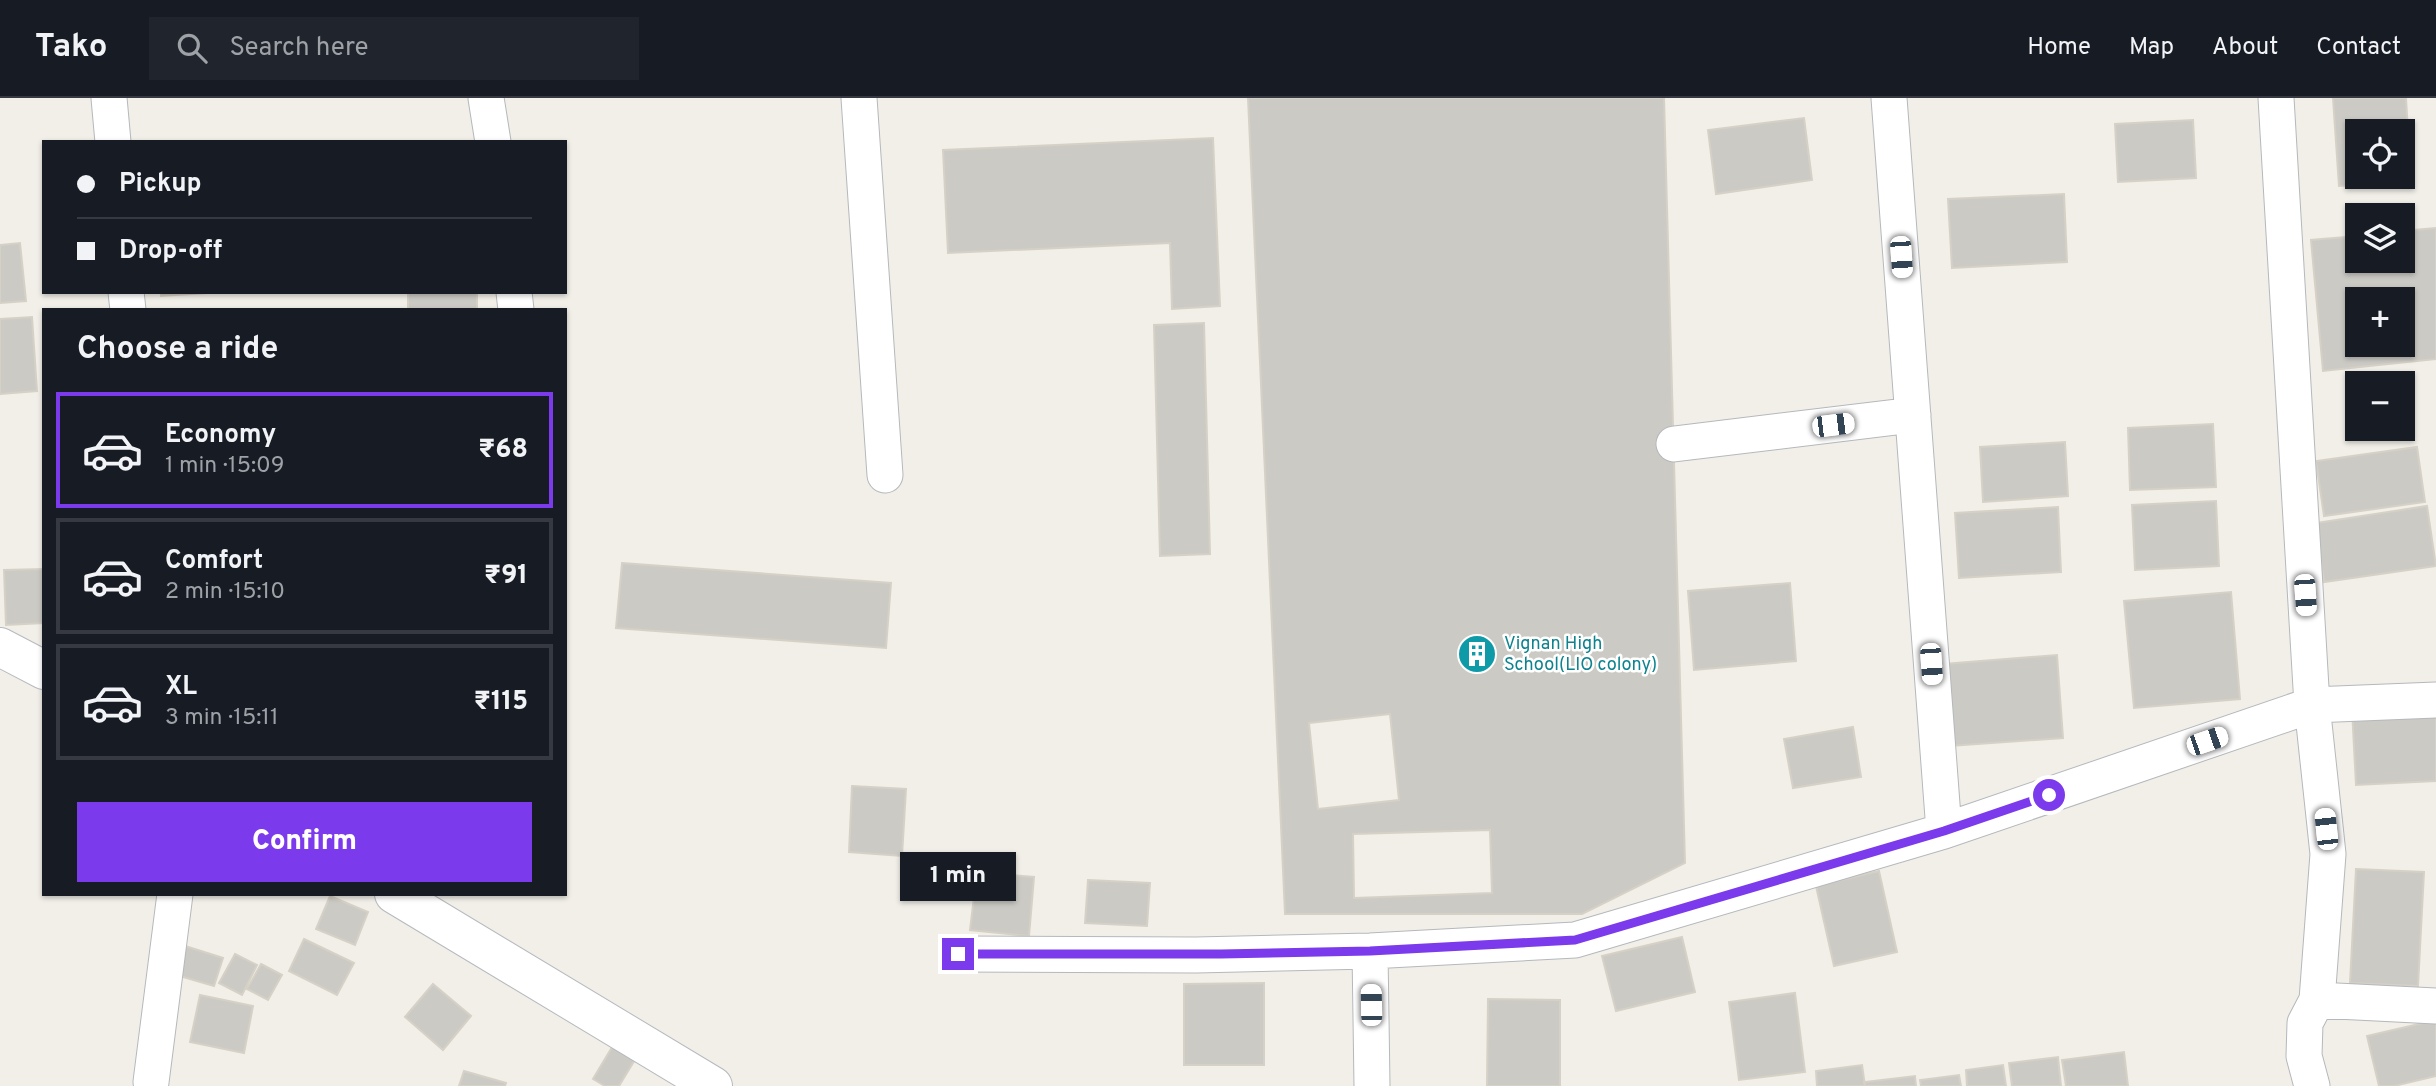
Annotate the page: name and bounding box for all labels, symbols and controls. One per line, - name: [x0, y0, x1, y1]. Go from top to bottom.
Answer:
- search box: [149, 17, 639, 80]
- text: Tako: [35, 27, 107, 69]
- icon: search: [173, 29, 211, 67]
- text: Search here: [229, 32, 368, 65]
- text: Home: [2027, 33, 2091, 63]
- text: Map: [2129, 33, 2174, 63]
- text: About: [2212, 33, 2278, 63]
- text: Contact: [2316, 33, 2401, 63]
- map controls: [2345, 119, 2415, 441]
- button: locate: [2345, 119, 2415, 189]
- text: Pickup: [119, 168, 202, 201]
- button: layers: [2345, 203, 2415, 273]
- text: Drop-off: [119, 235, 222, 268]
- car: [1890, 235, 1913, 279]
- button: +: [2345, 287, 2415, 357]
- text: Choose a ride: [77, 330, 278, 370]
- button: −: [2345, 371, 2415, 441]
- car: [1811, 412, 1856, 438]
- icon: car: [81, 419, 144, 482]
- text: Economy: [165, 419, 276, 452]
- text: ₹68: [478, 434, 528, 467]
- text: 1 min · 15:09: [165, 452, 285, 481]
- icon: car: [81, 545, 144, 608]
- text: Comfort: [165, 545, 263, 578]
- text: ₹91: [484, 560, 528, 593]
- car: [2294, 573, 2317, 617]
- text: 2 min · 15:10: [165, 578, 285, 607]
- building icon: Vignan High School(LIO colony): [1456, 633, 1498, 675]
- place label: Vignan High School(LIO colony): [1504, 633, 1657, 677]
- car: [1920, 642, 1943, 686]
- icon: car: [81, 671, 144, 734]
- text: XL: [165, 671, 197, 704]
- text: ₹115: [474, 686, 528, 719]
- text: 3 min · 15:11: [165, 704, 279, 733]
- car: [2184, 724, 2231, 758]
- route start: [2033, 779, 2065, 811]
- button: Confirm: [77, 802, 532, 882]
- car: [2314, 807, 2339, 851]
- callout: 1 min: [900, 852, 1016, 902]
- text: 1 min: [930, 862, 986, 891]
- route end: [942, 938, 974, 970]
- car: [1361, 984, 1382, 1026]

